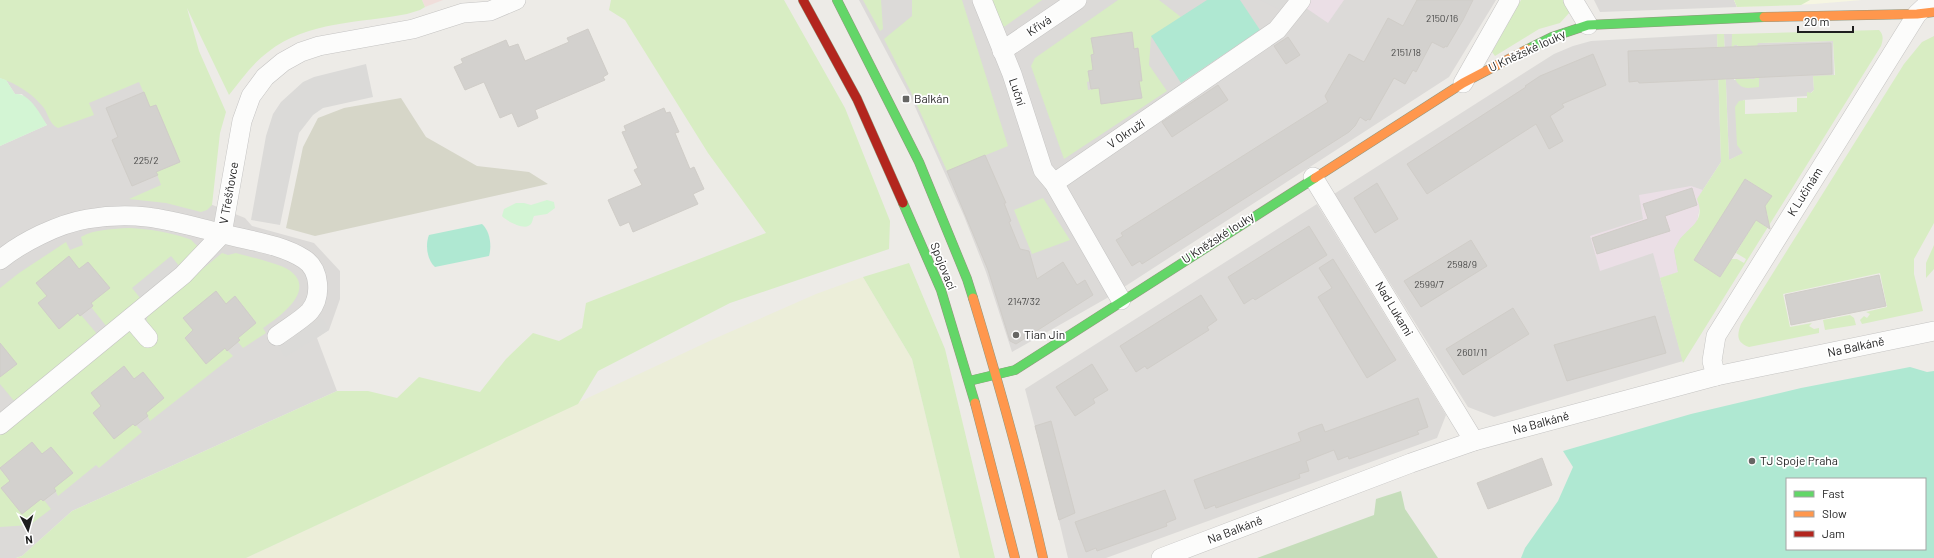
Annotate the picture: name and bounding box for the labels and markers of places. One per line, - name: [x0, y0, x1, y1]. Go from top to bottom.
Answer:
- place label: Balkán: [914, 91, 949, 105]
- marker: Balkán: [901, 94, 911, 104]
- place label: Tian Jin: [1024, 327, 1065, 341]
- marker: Tian Jin: [1011, 330, 1021, 340]
- place label: TJ Spoje Praha: [1760, 453, 1838, 467]
- marker: TJ Spoje Praha: [1747, 456, 1757, 466]

